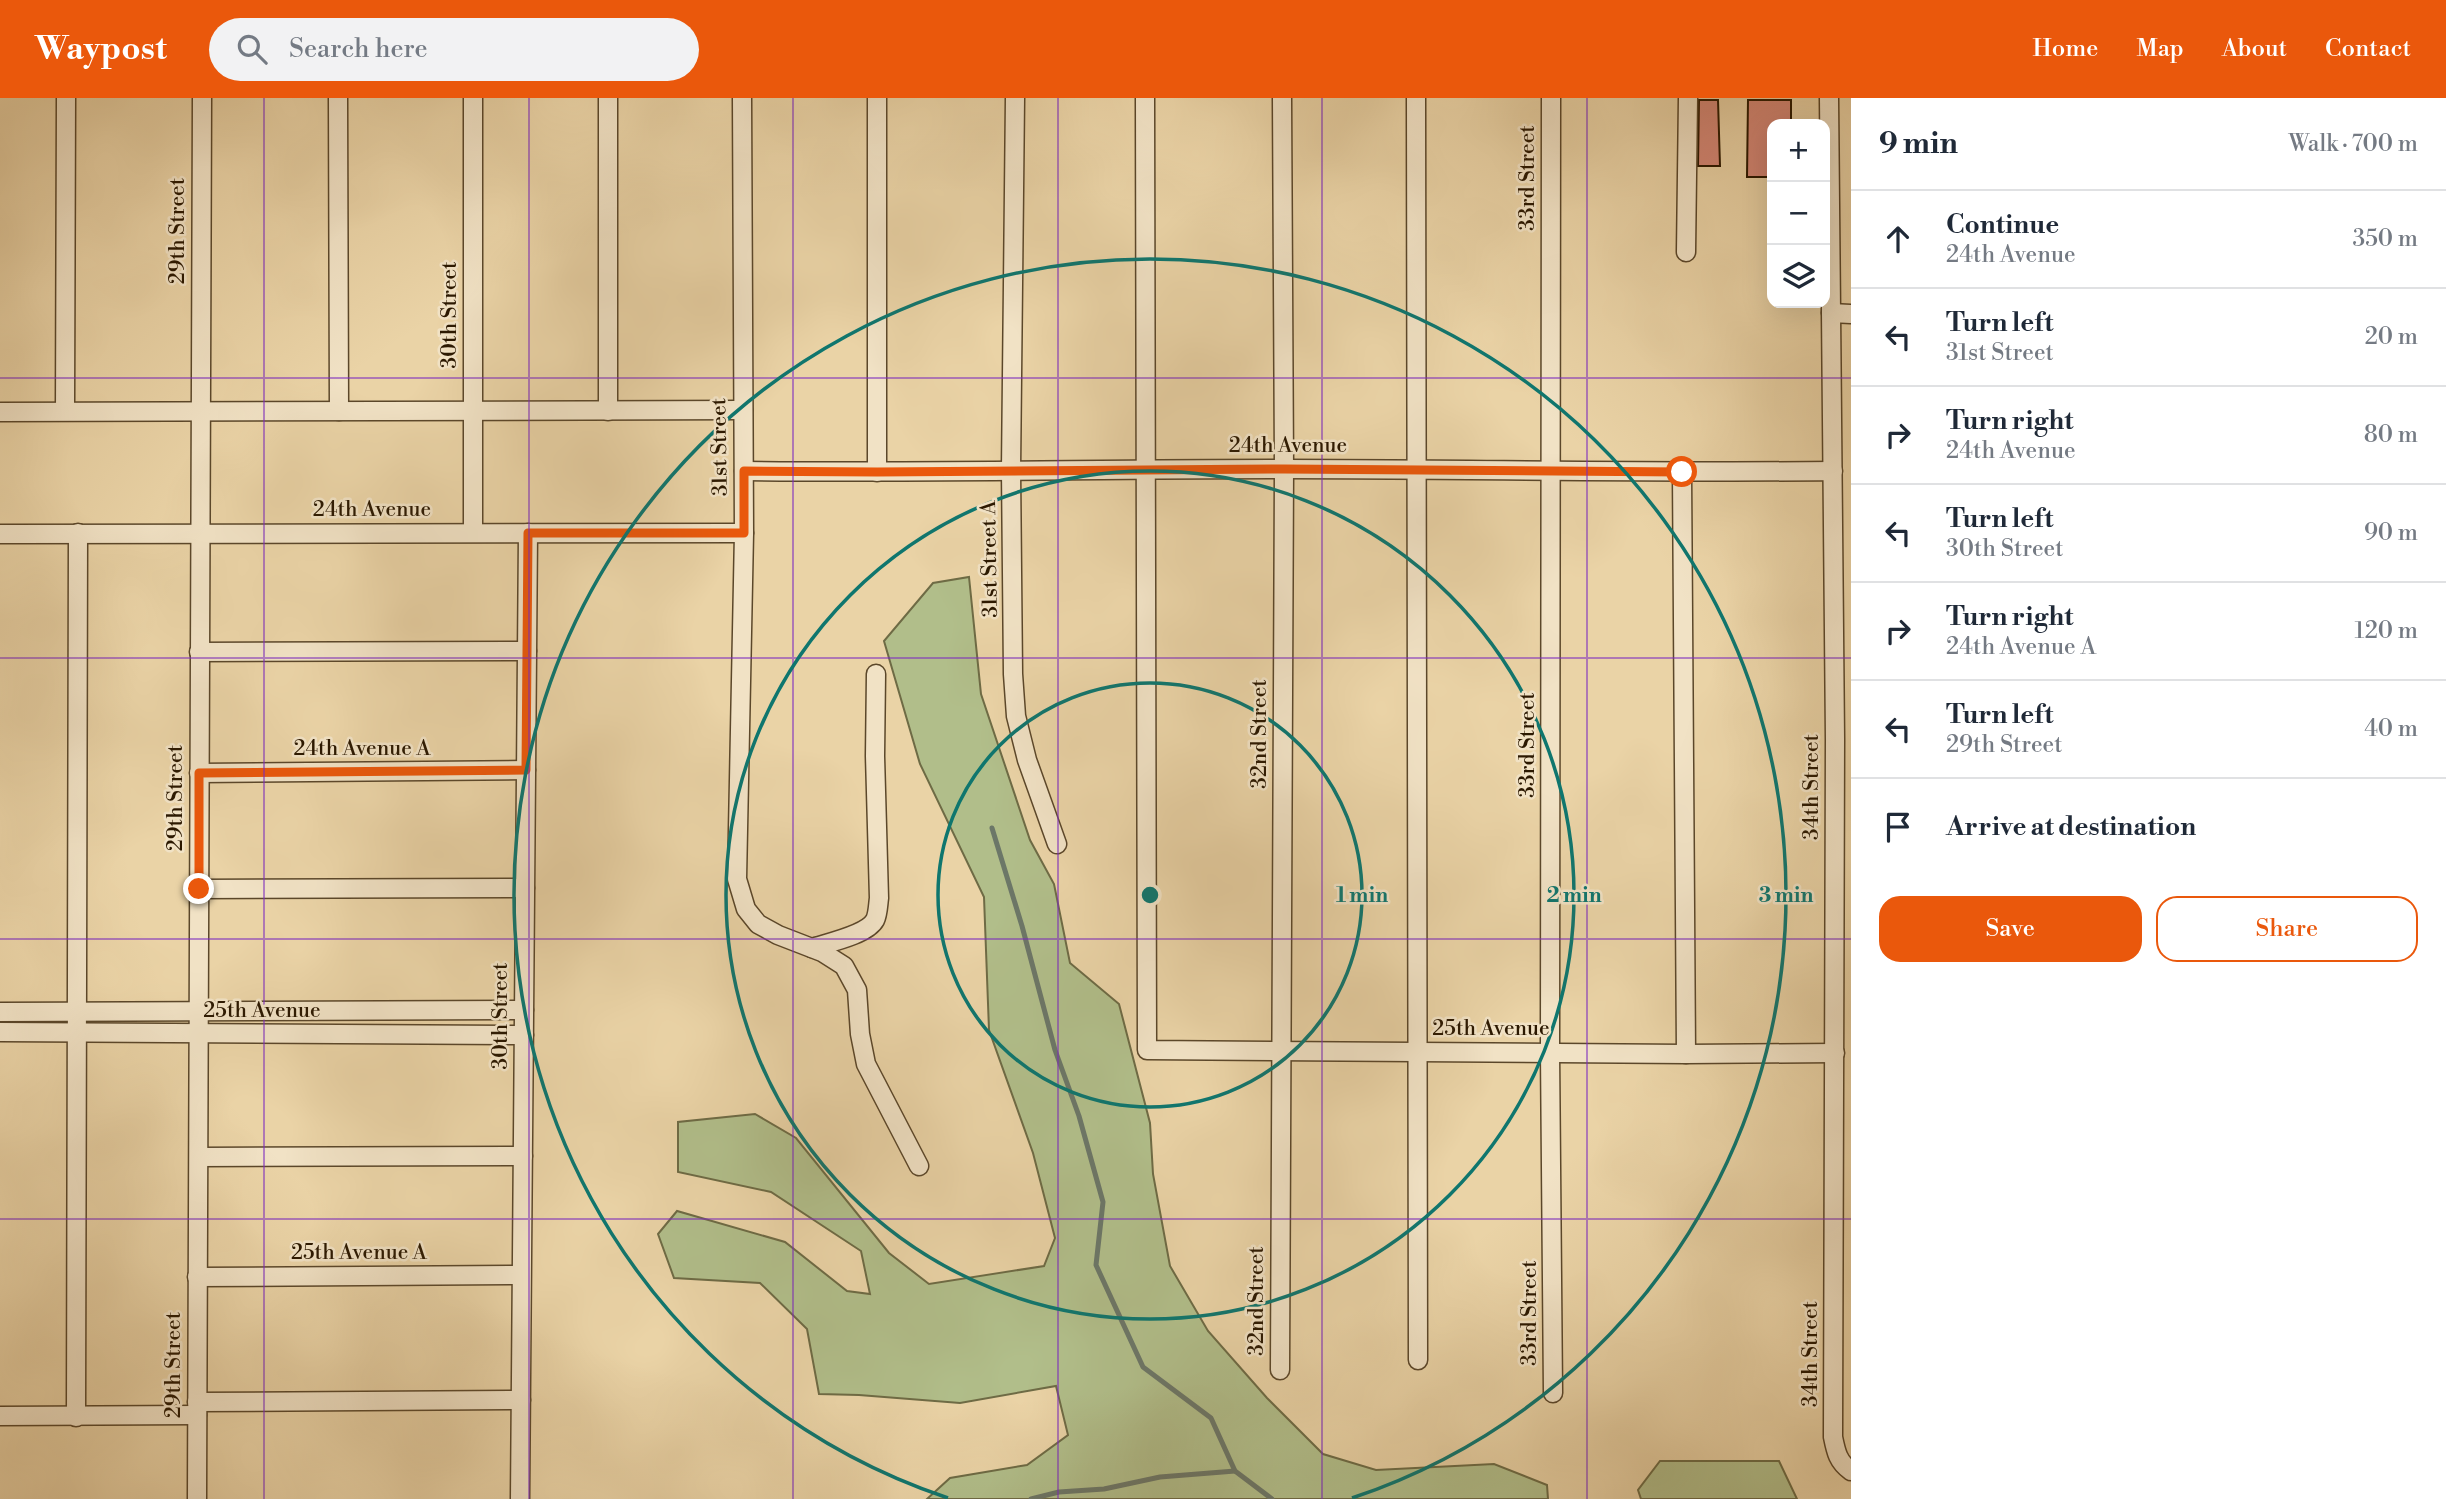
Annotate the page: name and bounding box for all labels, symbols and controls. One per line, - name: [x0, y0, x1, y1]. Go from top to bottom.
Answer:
- search box: [209, 18, 699, 81]
- text: Waypost: [35, 29, 167, 70]
- icon: search: [233, 30, 271, 68]
- text: Search here: [289, 33, 428, 65]
- text: Home: [2033, 34, 2098, 64]
- text: Map: [2136, 34, 2184, 64]
- text: About: [2222, 34, 2287, 64]
- text: Contact: [2325, 34, 2411, 64]
- map controls: [1767, 119, 1830, 308]
- button: +: [1767, 119, 1830, 182]
- street label: 33rd Street: [1515, 125, 1541, 231]
- text: 9 min: [1879, 125, 1958, 163]
- text: Walk · 700 m: [2288, 130, 2418, 158]
- street label: 29th Street: [165, 177, 191, 284]
- button: −: [1767, 182, 1830, 245]
- text: Continue: [1946, 209, 2059, 241]
- icon: ahead: [1879, 220, 1917, 258]
- text: 350 m: [2352, 225, 2418, 253]
- text: 24th Avenue: [1946, 241, 2076, 269]
- button: layers: [1767, 245, 1830, 308]
- street label: 30th Street: [437, 261, 463, 369]
- text: Turn left: [1946, 307, 2054, 339]
- icon: left: [1879, 318, 1917, 356]
- text: 20 m: [2365, 323, 2418, 351]
- text: 31st Street: [1946, 339, 2054, 367]
- street label: 31st Street: [706, 397, 734, 496]
- text: Turn right: [1946, 405, 2074, 437]
- icon: right: [1879, 416, 1917, 454]
- text: 80 m: [2364, 421, 2418, 449]
- street label: 24th Avenue: [1229, 433, 1347, 459]
- text: 24th Avenue: [1946, 437, 2076, 465]
- route start: [1666, 456, 1697, 487]
- street label: 24th Avenue: [313, 497, 431, 523]
- street label: 31st Street A: [976, 500, 1004, 618]
- text: Turn left: [1946, 503, 2054, 535]
- icon: left: [1879, 514, 1917, 552]
- text: 90 m: [2364, 519, 2418, 547]
- text: 30th Street: [1946, 535, 2063, 563]
- text: Turn right: [1946, 601, 2074, 633]
- icon: right: [1879, 612, 1917, 650]
- text: 120 m: [2354, 617, 2418, 645]
- text: 24th Avenue A: [1946, 633, 2096, 661]
- street label: 32nd Street: [1247, 679, 1273, 789]
- street label: 33rd Street: [1515, 692, 1541, 798]
- text: Turn left: [1946, 699, 2054, 731]
- icon: left: [1879, 710, 1917, 748]
- text: 40 m: [2364, 715, 2418, 743]
- text: 29th Street: [1946, 731, 2062, 759]
- street label: 34th Street: [1799, 733, 1825, 840]
- street label: 24th Avenue A: [293, 736, 431, 762]
- street label: 29th Street: [163, 744, 189, 851]
- icon: arrive: [1879, 808, 1917, 846]
- text: Arrive at destination: [1946, 811, 2196, 843]
- route end: [183, 873, 214, 904]
- centre of rings: [1138, 883, 1162, 907]
- text: 1 min: [1336, 883, 1388, 909]
- text: 2 min: [1546, 883, 1602, 909]
- text: 3 min: [1759, 883, 1813, 909]
- button: Save: [1879, 896, 2142, 962]
- button: Share: [2156, 896, 2418, 962]
- street label: 30th Street: [488, 962, 514, 1070]
- street label: 25th Avenue: [203, 998, 321, 1024]
- street label: 25th Avenue: [1432, 1016, 1550, 1042]
- street label: 25th Avenue A: [291, 1240, 428, 1266]
- street label: 32nd Street: [1244, 1246, 1270, 1356]
- street label: 33rd Street: [1517, 1260, 1543, 1366]
- street label: 34th Street: [1798, 1300, 1824, 1407]
- street label: 29th Street: [161, 1311, 187, 1418]

